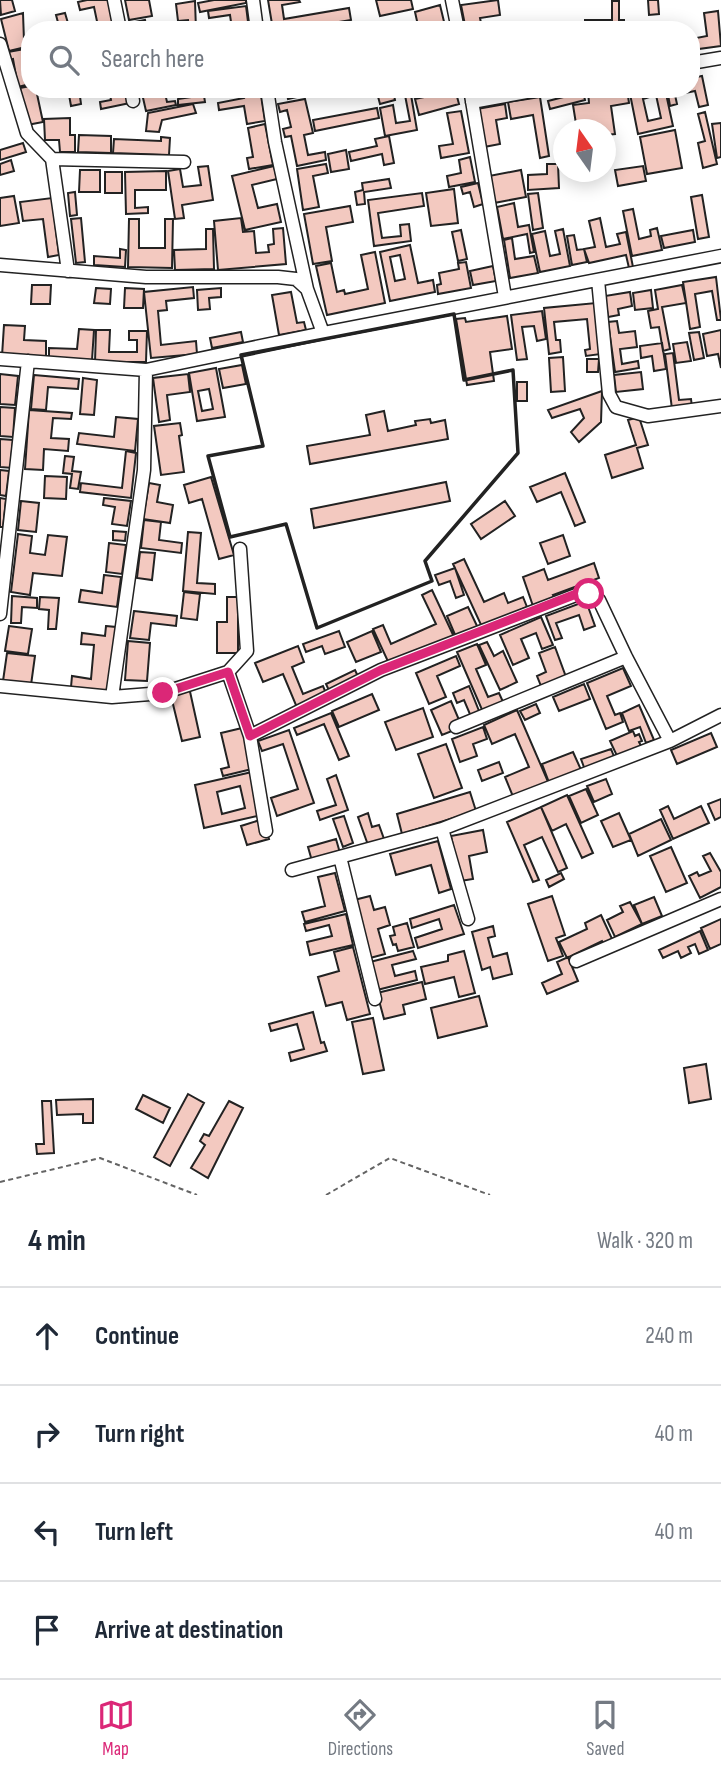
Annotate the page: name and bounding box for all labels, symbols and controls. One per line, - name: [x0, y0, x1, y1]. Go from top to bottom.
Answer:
- search box: [21, 21, 700, 98]
- icon: search: [45, 41, 83, 79]
- text: Search here: [101, 44, 204, 75]
- north arrow: [553, 119, 616, 182]
- route start: [573, 578, 604, 609]
- route end: [147, 677, 178, 708]
- text: 4 min: [28, 1223, 86, 1259]
- text: Walk · 320 m: [597, 1227, 693, 1255]
- icon: ahead: [28, 1317, 66, 1355]
- text: Continue: [95, 1321, 179, 1352]
- text: 240 m: [645, 1322, 693, 1350]
- icon: right: [28, 1415, 66, 1453]
- text: Turn right: [95, 1419, 184, 1450]
- text: 40 m: [655, 1420, 693, 1448]
- icon: left: [28, 1513, 66, 1551]
- text: Turn left: [95, 1517, 173, 1548]
- text: 40 m: [655, 1518, 693, 1546]
- icon: arrive: [28, 1611, 66, 1649]
- text: Arrive at destination: [95, 1615, 283, 1646]
- tab: Map: [97, 1696, 135, 1761]
- tab: Directions: [328, 1696, 393, 1761]
- tab: Saved: [586, 1696, 624, 1761]

